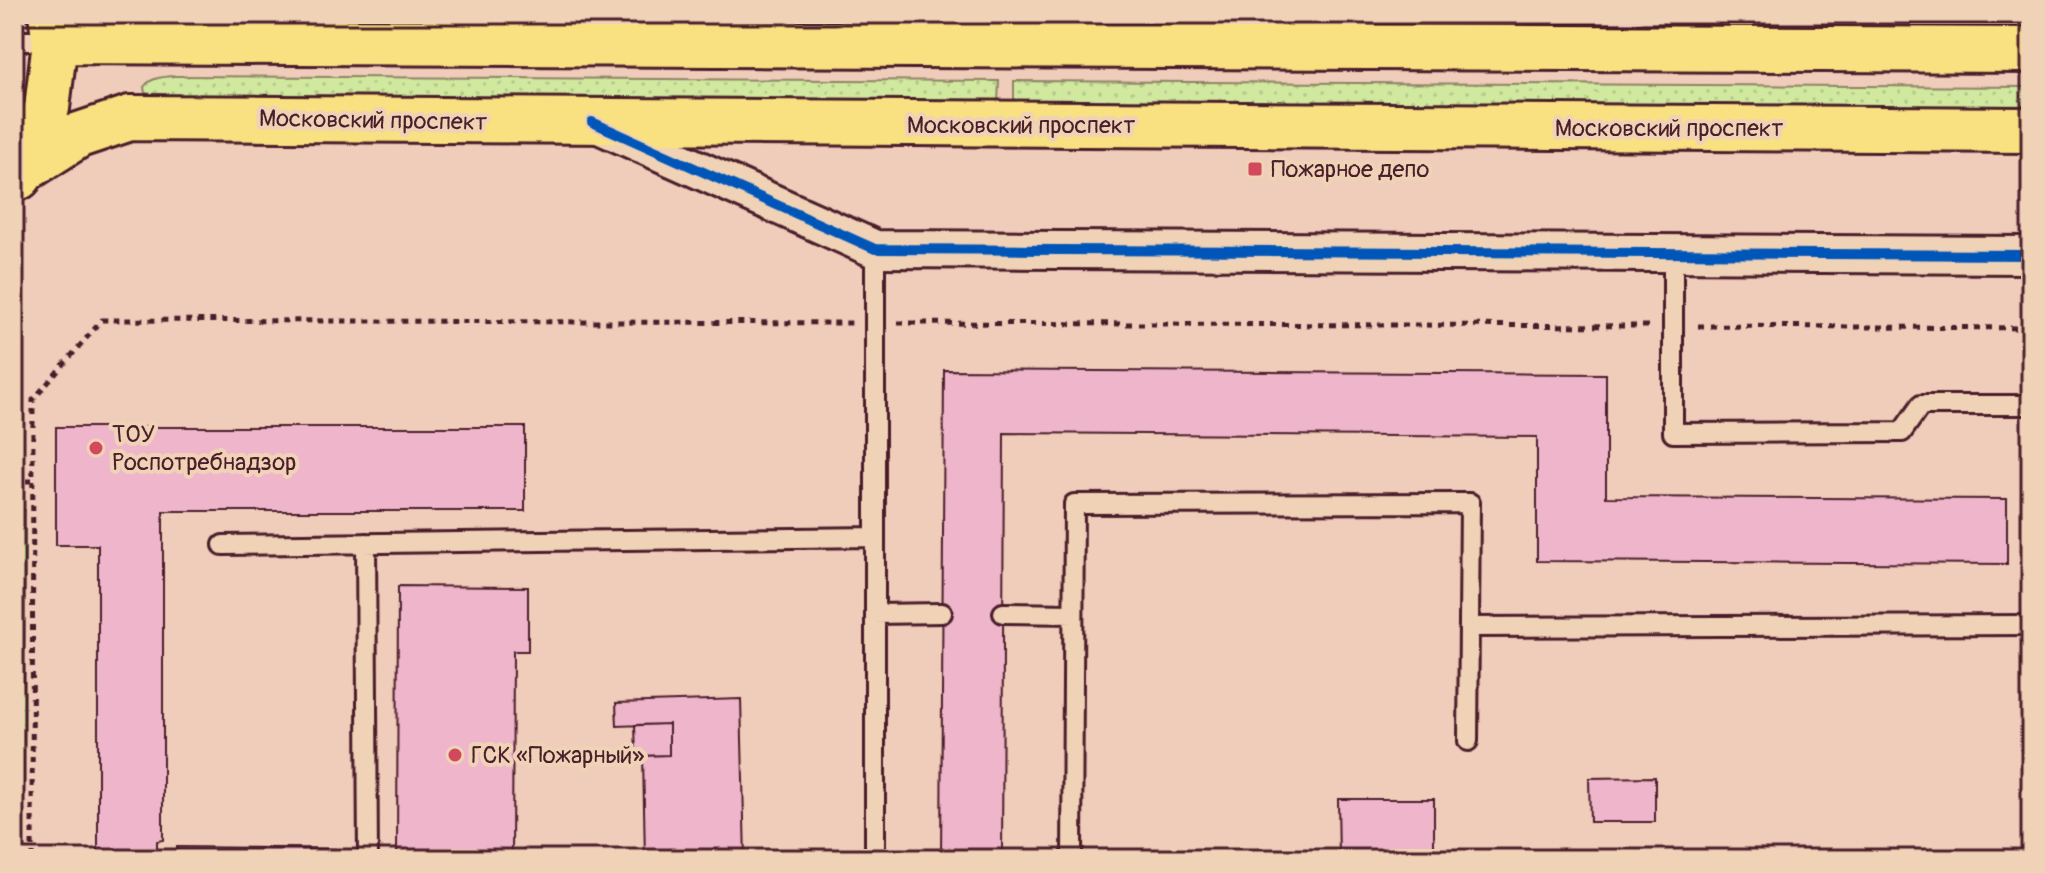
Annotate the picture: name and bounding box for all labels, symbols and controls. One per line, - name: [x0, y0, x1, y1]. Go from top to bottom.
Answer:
- street label: Московский проспект: [258, 104, 487, 137]
- street label: Московский проспект: [907, 111, 1135, 140]
- street label: Московский проспект: [1555, 114, 1783, 143]
- place label: Пожарное депо: [1271, 155, 1429, 184]
- marker: Пожарное депо: [1246, 160, 1264, 178]
- place label: ТОУ Роспотребнадзор: [112, 420, 296, 477]
- marker: ТОУ Роспотребнадзор: [87, 439, 105, 457]
- place label: ГСК «Пожарный»: [471, 741, 644, 770]
- marker: ГСК «Пожарный»: [446, 746, 464, 764]

